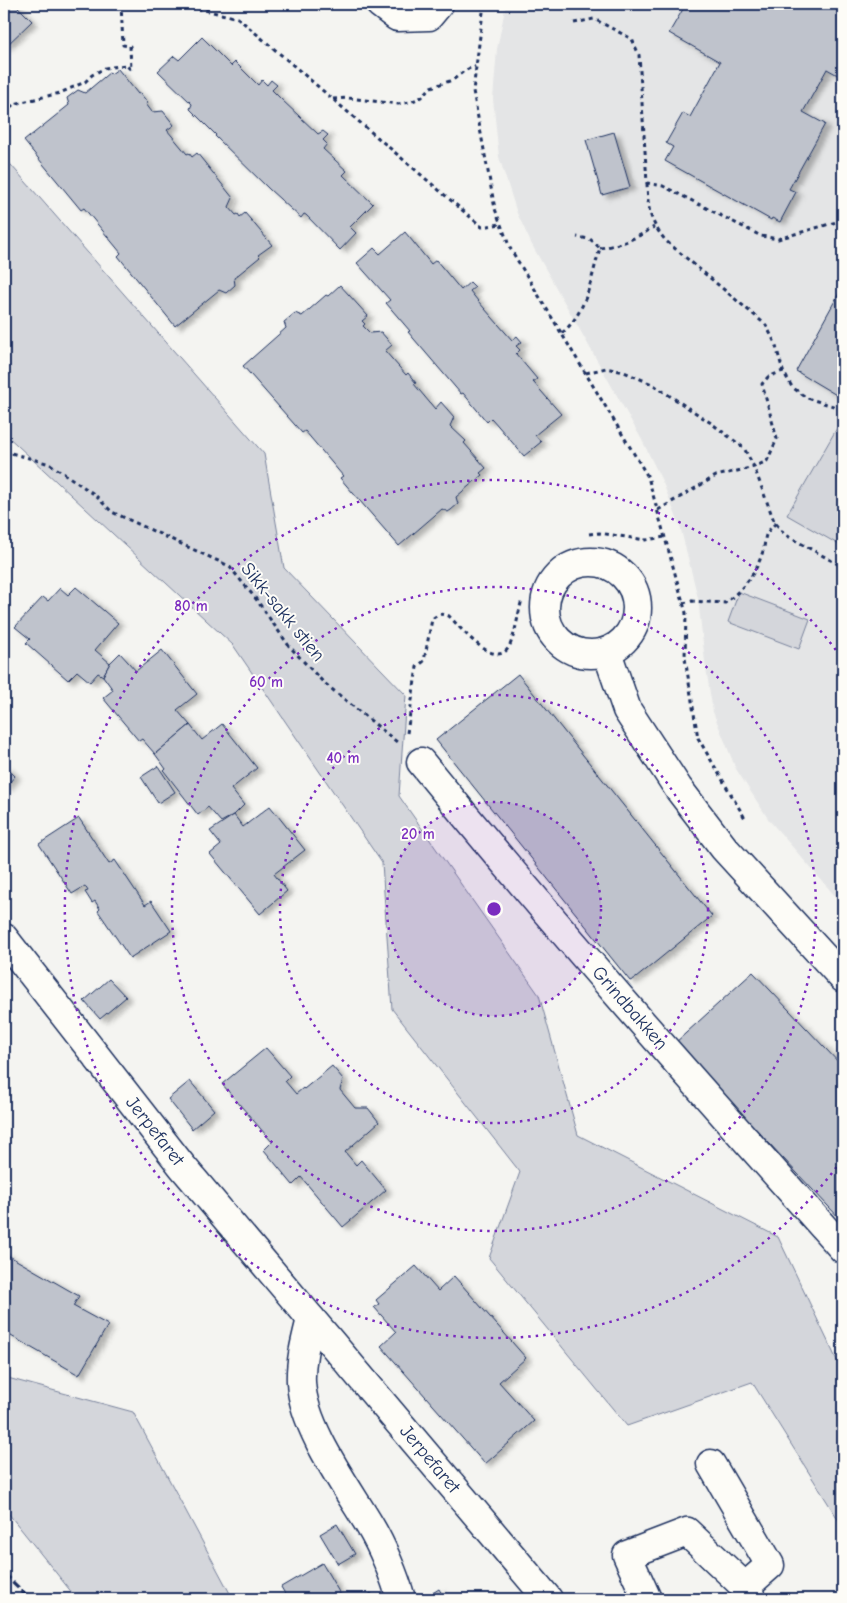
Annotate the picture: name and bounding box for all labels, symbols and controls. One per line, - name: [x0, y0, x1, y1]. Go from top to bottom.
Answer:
- street label: Sikk-sakk stien: [236, 558, 330, 666]
- text: 80 m: [174, 597, 208, 615]
- text: 60 m: [249, 673, 283, 691]
- text: 40 m: [327, 749, 360, 767]
- text: 20 m: [401, 825, 435, 843]
- centre of rings: [485, 900, 503, 918]
- street label: Grindbakken: [588, 962, 672, 1054]
- street label: Jerpefaret: [121, 1092, 189, 1171]
- street label: Jerpefaret: [395, 1420, 465, 1498]

